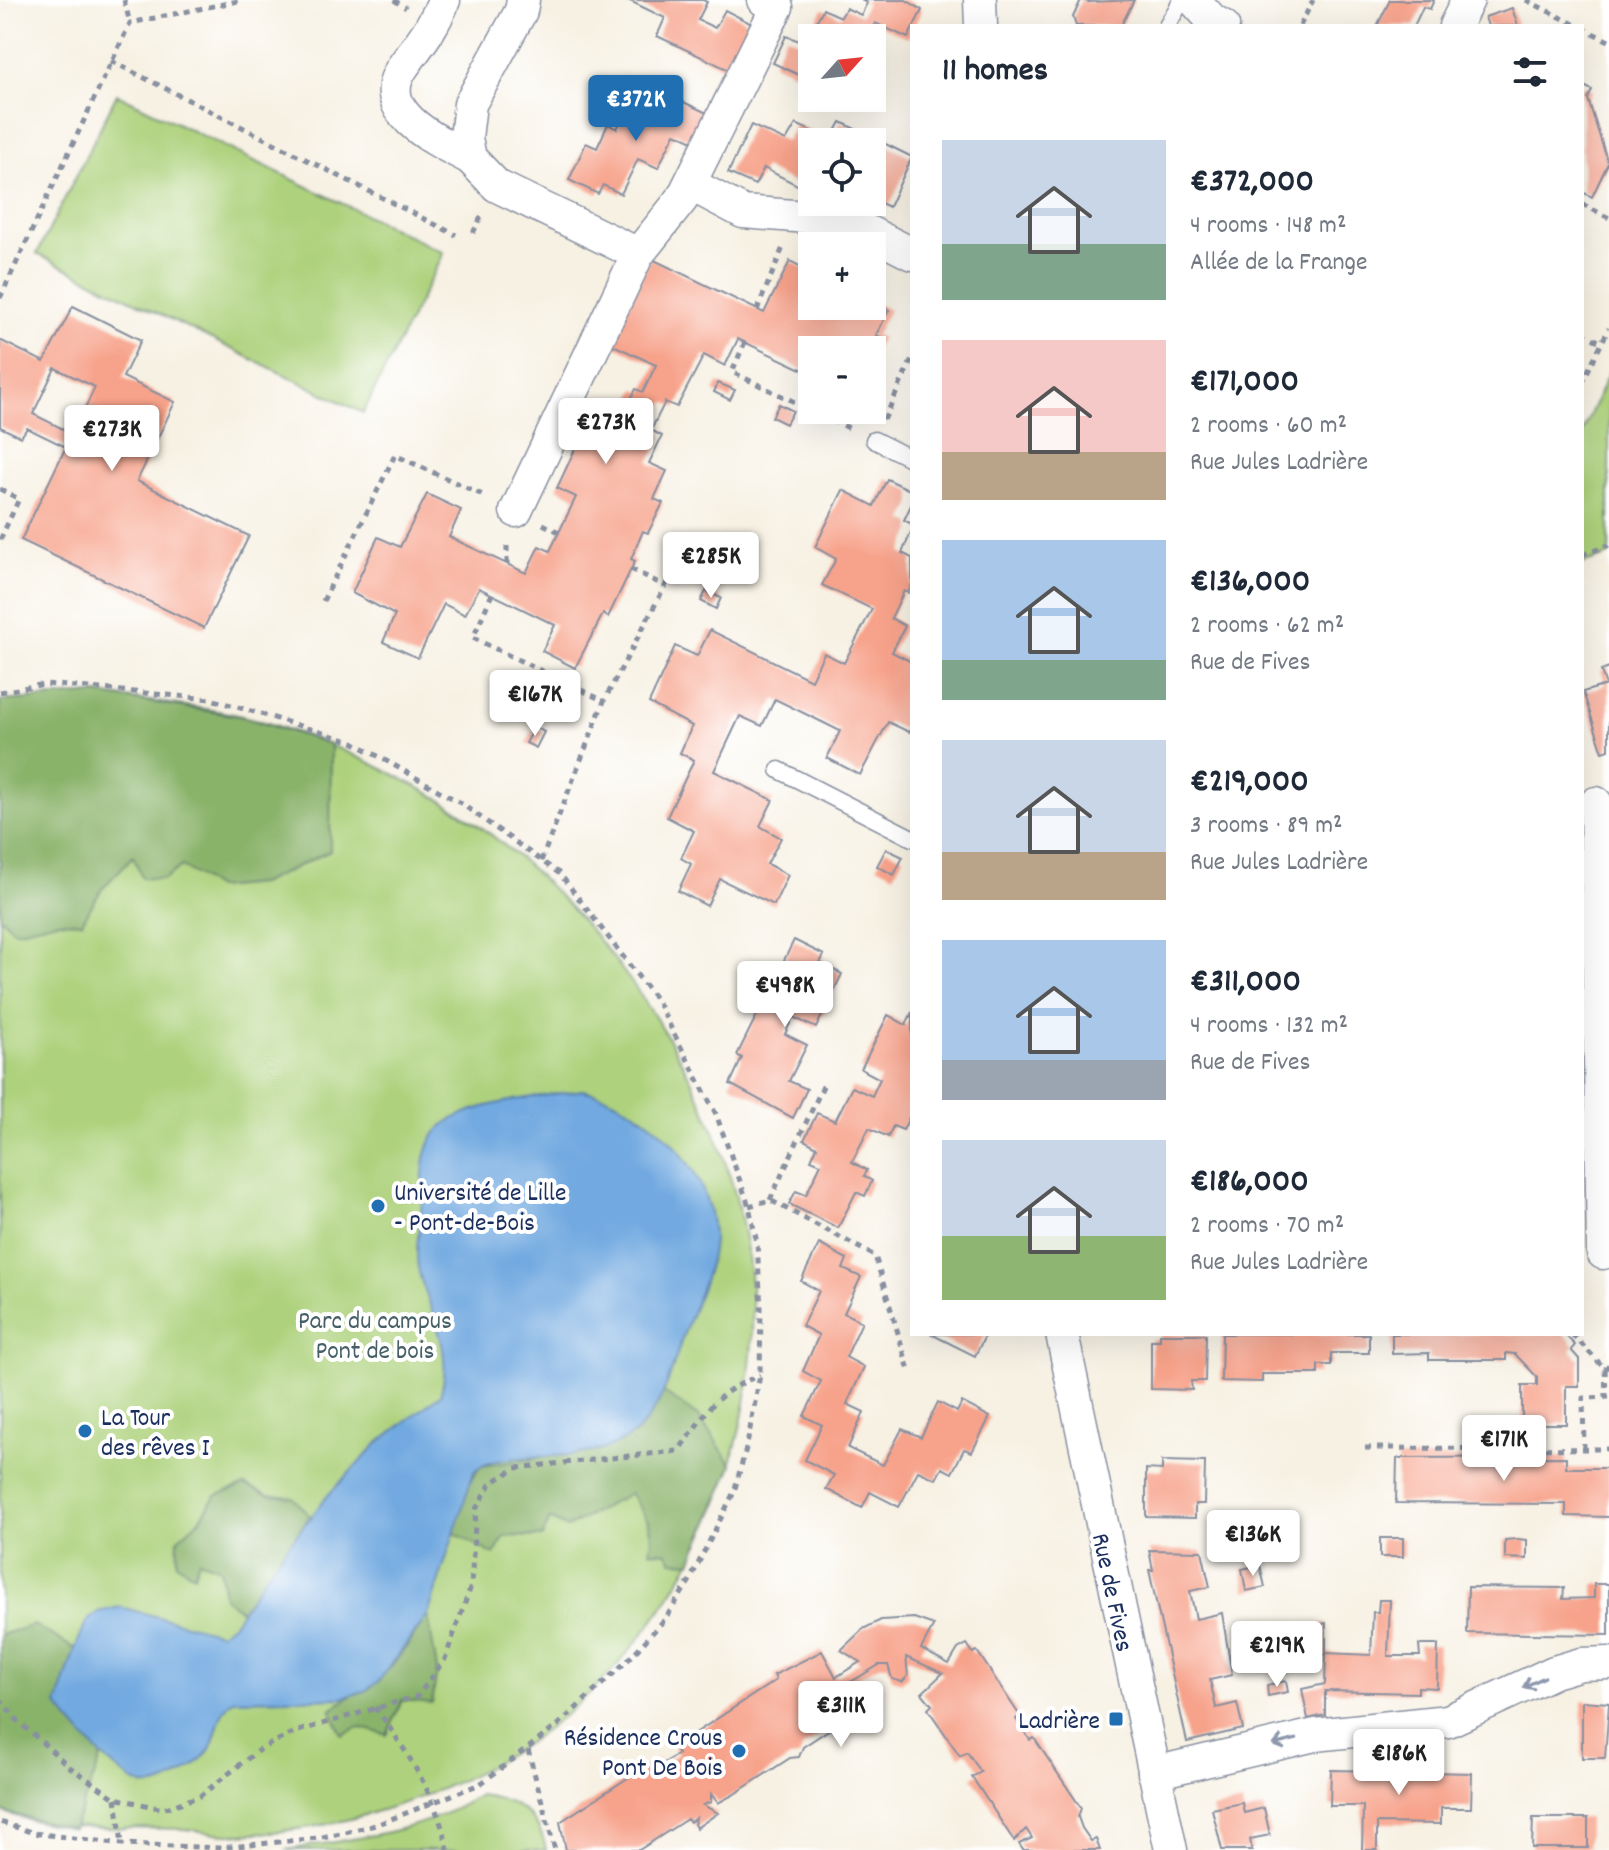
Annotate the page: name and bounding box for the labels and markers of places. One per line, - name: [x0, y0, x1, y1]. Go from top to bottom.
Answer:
- pin: €372K: [580, 75, 692, 143]
- pin: €273K: [550, 398, 662, 466]
- pin: €273K: [56, 405, 168, 473]
- pin: €285K: [655, 532, 767, 600]
- pin: €167K: [479, 670, 591, 738]
- pin: €498K: [729, 961, 841, 1029]
- place label: Université de Lille - Pont-de-Bois: [394, 1176, 566, 1243]
- marker: Université de Lille - Pont-de-Bois: [369, 1197, 387, 1215]
- place label: La Tour des rêves I: [101, 1401, 210, 1468]
- pin: €171K: [1448, 1415, 1560, 1483]
- marker: La Tour des rêves I: [76, 1422, 94, 1440]
- pin: €136K: [1197, 1510, 1309, 1578]
- pin: €219K: [1221, 1621, 1333, 1689]
- pin: €311K: [785, 1681, 897, 1749]
- place label: Ladrière: [1018, 1704, 1100, 1741]
- marker: Ladrière: [1107, 1710, 1125, 1728]
- place label: Résidence Crous Pont De Bois: [564, 1721, 723, 1788]
- pin: €186K: [1343, 1729, 1455, 1797]
- marker: Résidence Crous Pont De Bois: [730, 1742, 748, 1760]

